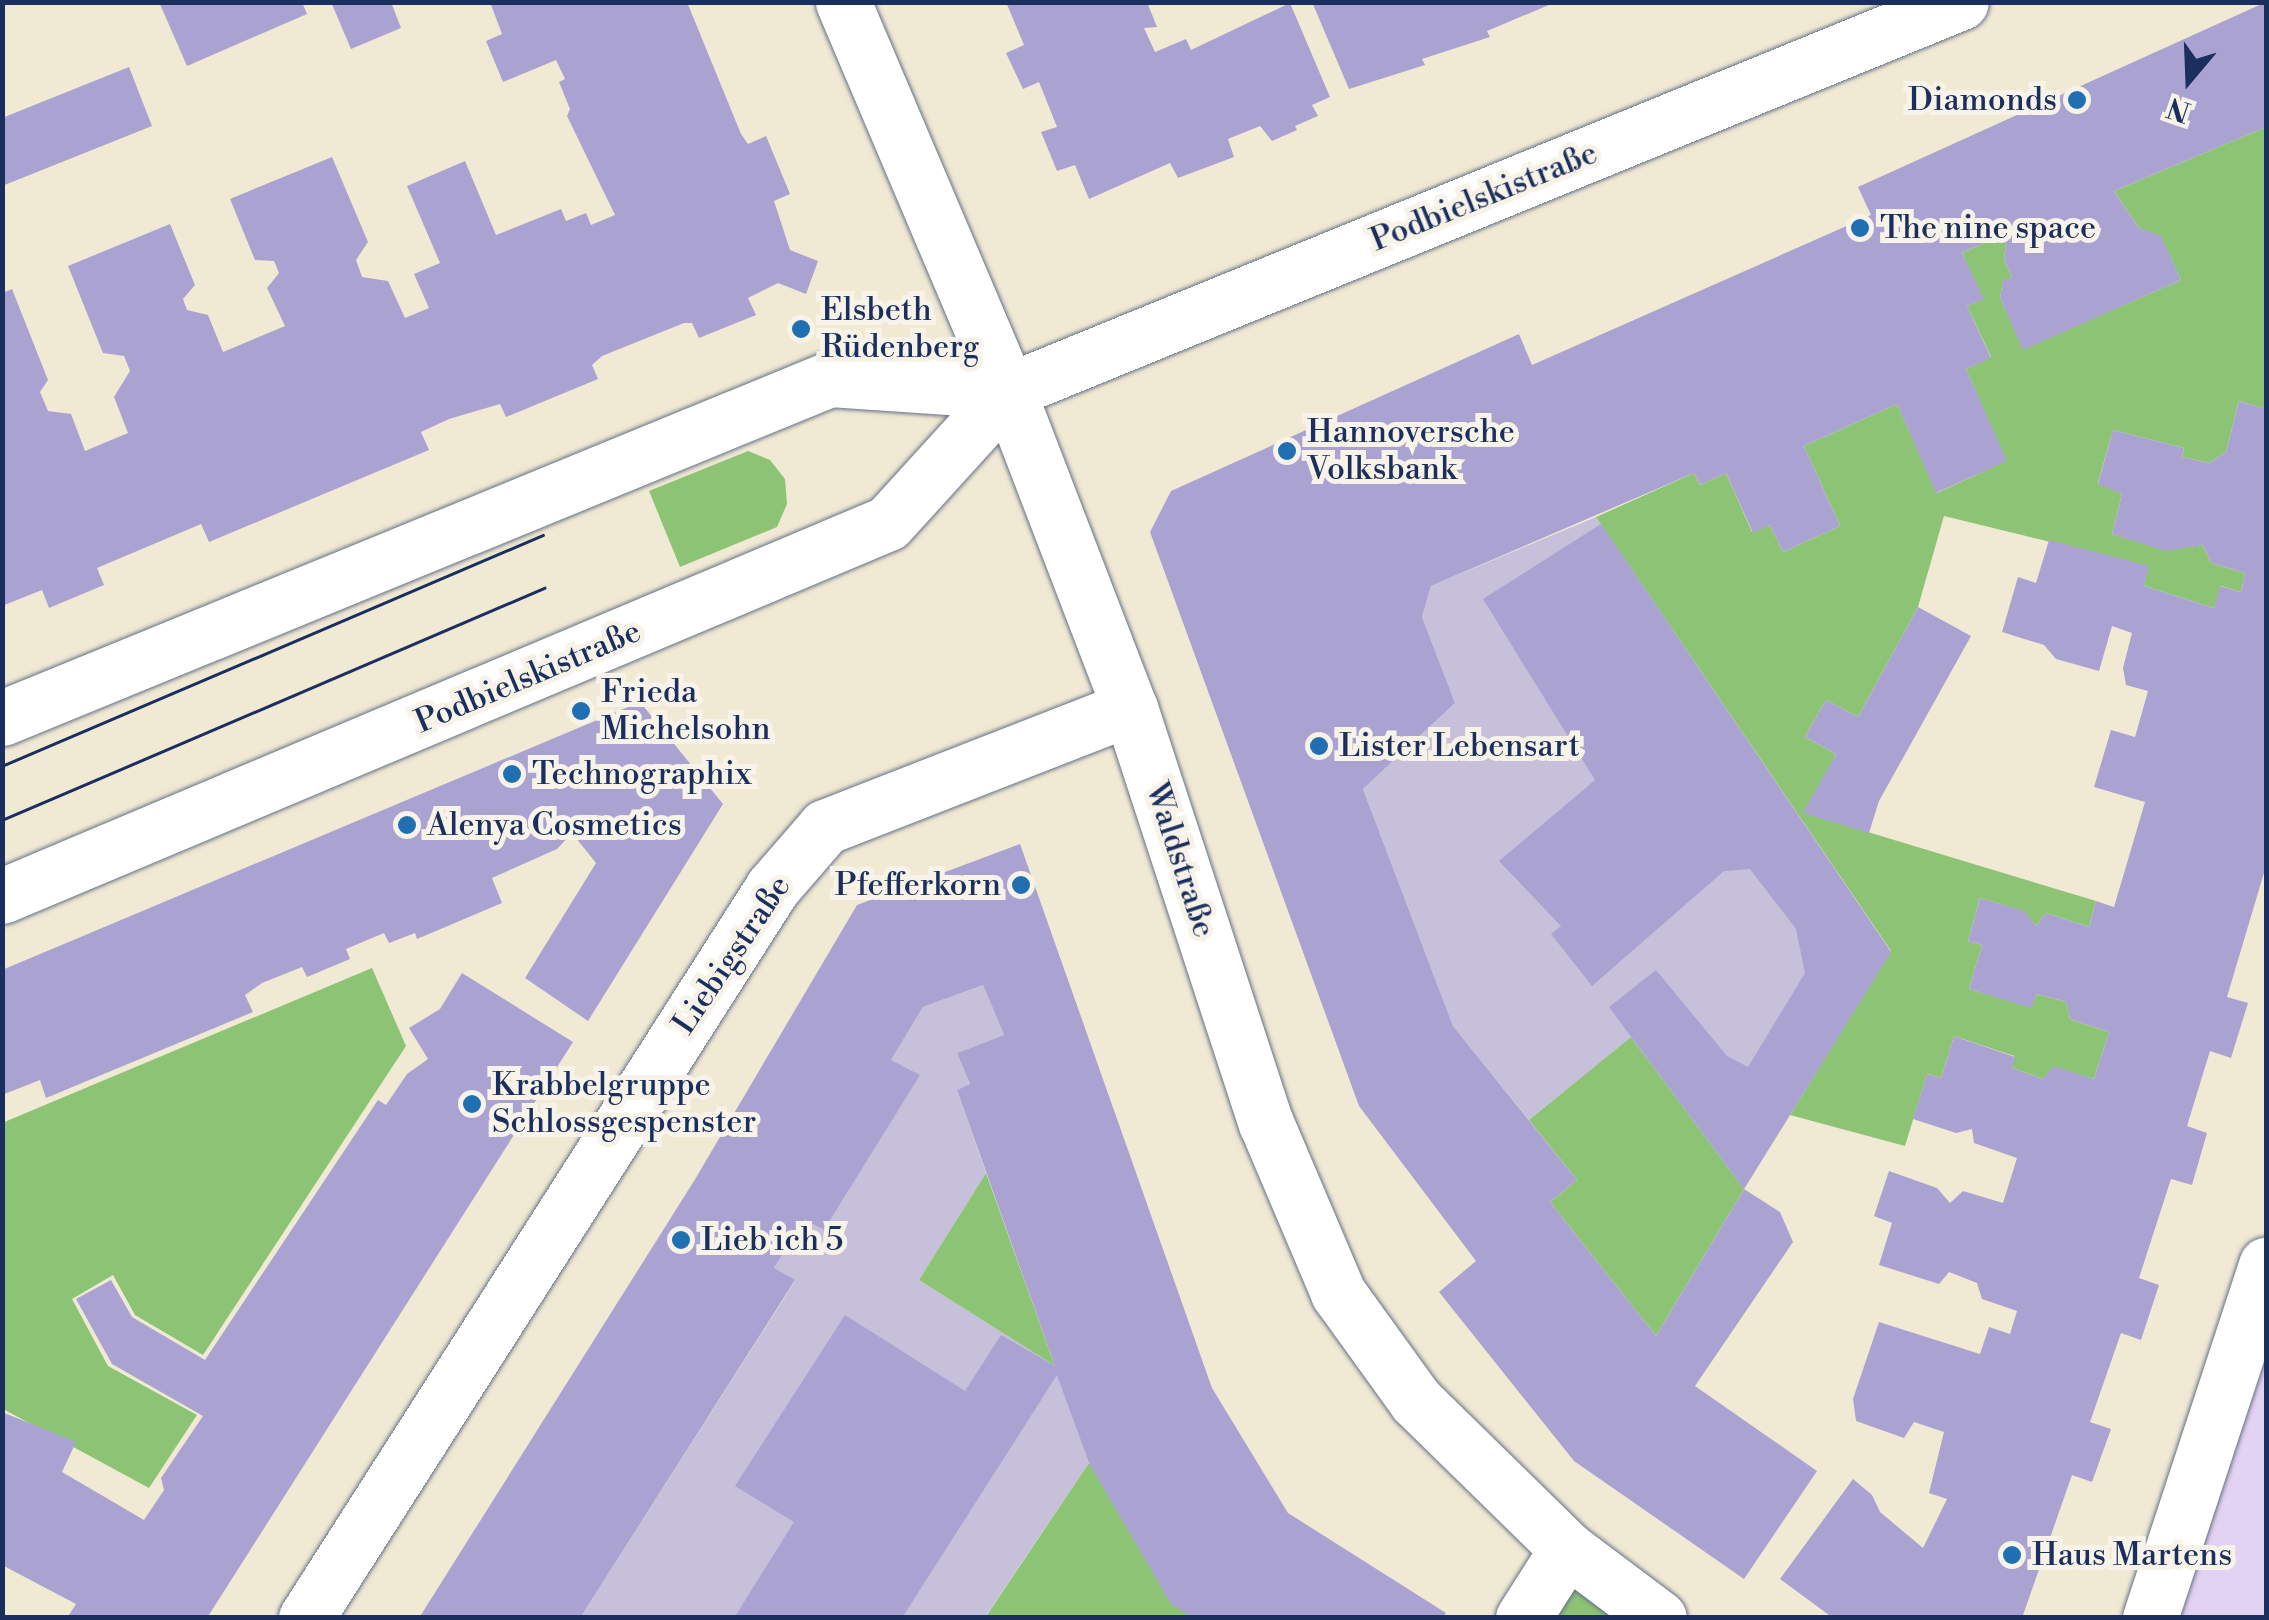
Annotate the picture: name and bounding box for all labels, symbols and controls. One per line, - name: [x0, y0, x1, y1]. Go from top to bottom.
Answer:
- north arrow: [2139, 30, 2239, 130]
- place label: Diamonds: [1908, 81, 2057, 119]
- marker: Diamonds: [2066, 89, 2088, 111]
- text: N: [2163, 89, 2195, 129]
- street label: Podbielskistraße: [1365, 134, 1603, 260]
- place label: The nine space: [1880, 209, 2096, 247]
- marker: The nine space: [1849, 217, 1871, 239]
- place label: Elsbeth Rüdenberg: [821, 292, 979, 367]
- marker: Elsbeth Rüdenberg: [790, 318, 812, 340]
- place label: Hannoversche Volksbank: [1307, 414, 1515, 489]
- marker: Hannoversche Volksbank: [1276, 440, 1298, 462]
- street label: Podbielskistraße: [409, 612, 647, 742]
- place label: Frieda Michelsohn: [601, 674, 771, 749]
- marker: Frieda Michelsohn: [570, 700, 592, 722]
- place label: Lister Lebensart: [1339, 727, 1580, 765]
- marker: Lister Lebensart: [1308, 735, 1330, 757]
- place label: Technographix: [532, 755, 751, 793]
- marker: Technographix: [501, 763, 523, 785]
- street label: Waldstraße: [1137, 778, 1223, 942]
- place label: Alenya Cosmetics: [427, 806, 682, 844]
- marker: Alenya Cosmetics: [396, 814, 418, 836]
- place label: Pfefferkorn: [835, 866, 1001, 904]
- street label: Liebigstraße: [665, 868, 799, 1042]
- marker: Pfefferkorn: [1010, 874, 1032, 896]
- place label: Krabbelgruppe Schlossgespenster: [492, 1067, 756, 1142]
- marker: Krabbelgruppe Schlossgespenster: [461, 1093, 483, 1115]
- place label: Lieb ich 5: [701, 1221, 843, 1259]
- marker: Lieb ich 5: [670, 1229, 692, 1251]
- place label: Haus Martens: [2032, 1536, 2232, 1574]
- marker: Haus Martens: [2001, 1544, 2023, 1566]

